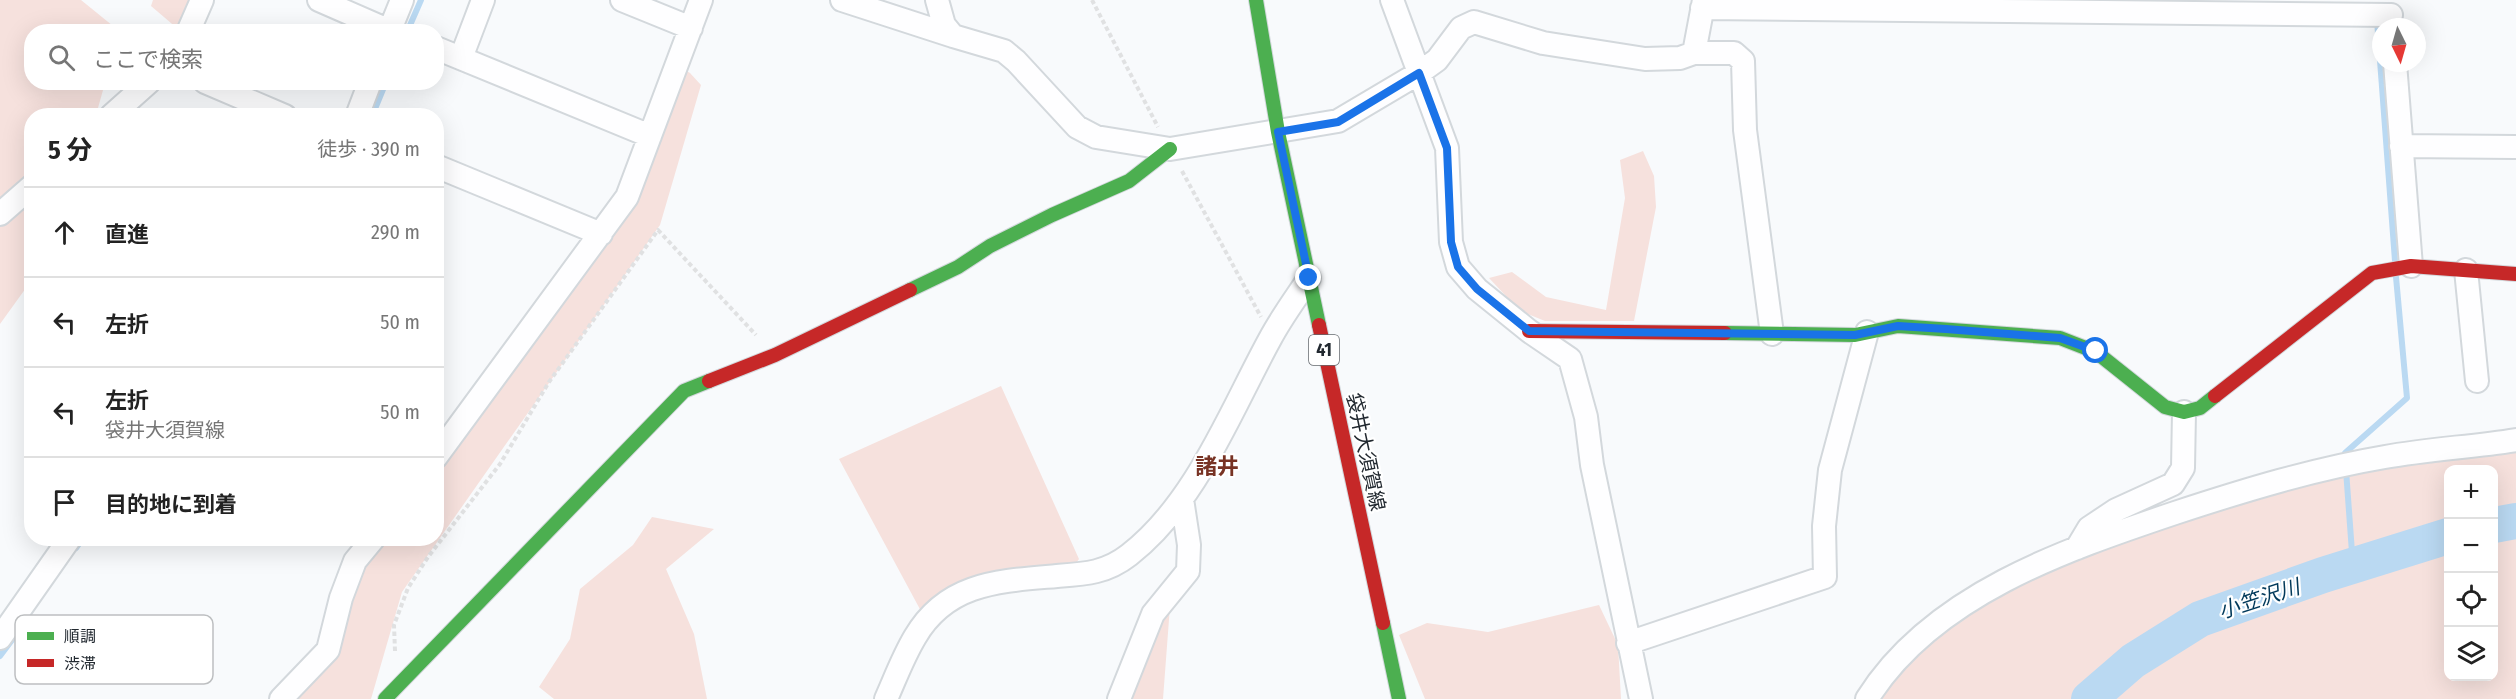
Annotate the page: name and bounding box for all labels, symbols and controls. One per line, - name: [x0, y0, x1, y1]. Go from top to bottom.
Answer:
- north arrow: [2372, 18, 2426, 72]
- search box: [24, 24, 444, 90]
- icon: search: [45, 41, 78, 74]
- text: ここで検索: [93, 46, 203, 73]
- text: 5 分: [48, 135, 92, 166]
- text: 徒歩 · 390 m: [317, 137, 420, 161]
- icon: ahead: [48, 216, 81, 249]
- text: 290 m: [371, 220, 420, 244]
- text: 直進: [105, 221, 149, 248]
- route end: [1295, 264, 1321, 290]
- icon: left: [48, 306, 81, 339]
- text: 50 m: [380, 310, 420, 334]
- text: 左折: [105, 311, 149, 338]
- road number: 41: [1309, 335, 1339, 365]
- route start: [2082, 337, 2108, 363]
- text: 左折: [105, 387, 149, 414]
- street label: 袋井大須賀線: [1342, 391, 1390, 513]
- icon: left: [48, 396, 81, 429]
- text: 50 m: [380, 400, 420, 424]
- text: 袋井大須賀線: [105, 418, 225, 442]
- district label: 諸井: [1195, 453, 1239, 480]
- map controls: [2444, 465, 2498, 681]
- button: +: [2444, 465, 2498, 519]
- icon: arrive: [48, 486, 81, 519]
- text: 目的地に到着: [105, 491, 237, 518]
- button: −: [2444, 519, 2498, 573]
- water label: 小笠沢川: [2215, 573, 2305, 624]
- button: locate: [2444, 573, 2498, 627]
- legend: [15, 615, 213, 684]
- text: 順調: [64, 627, 96, 646]
- button: layers: [2444, 627, 2498, 681]
- text: 渋滞: [64, 654, 96, 673]

